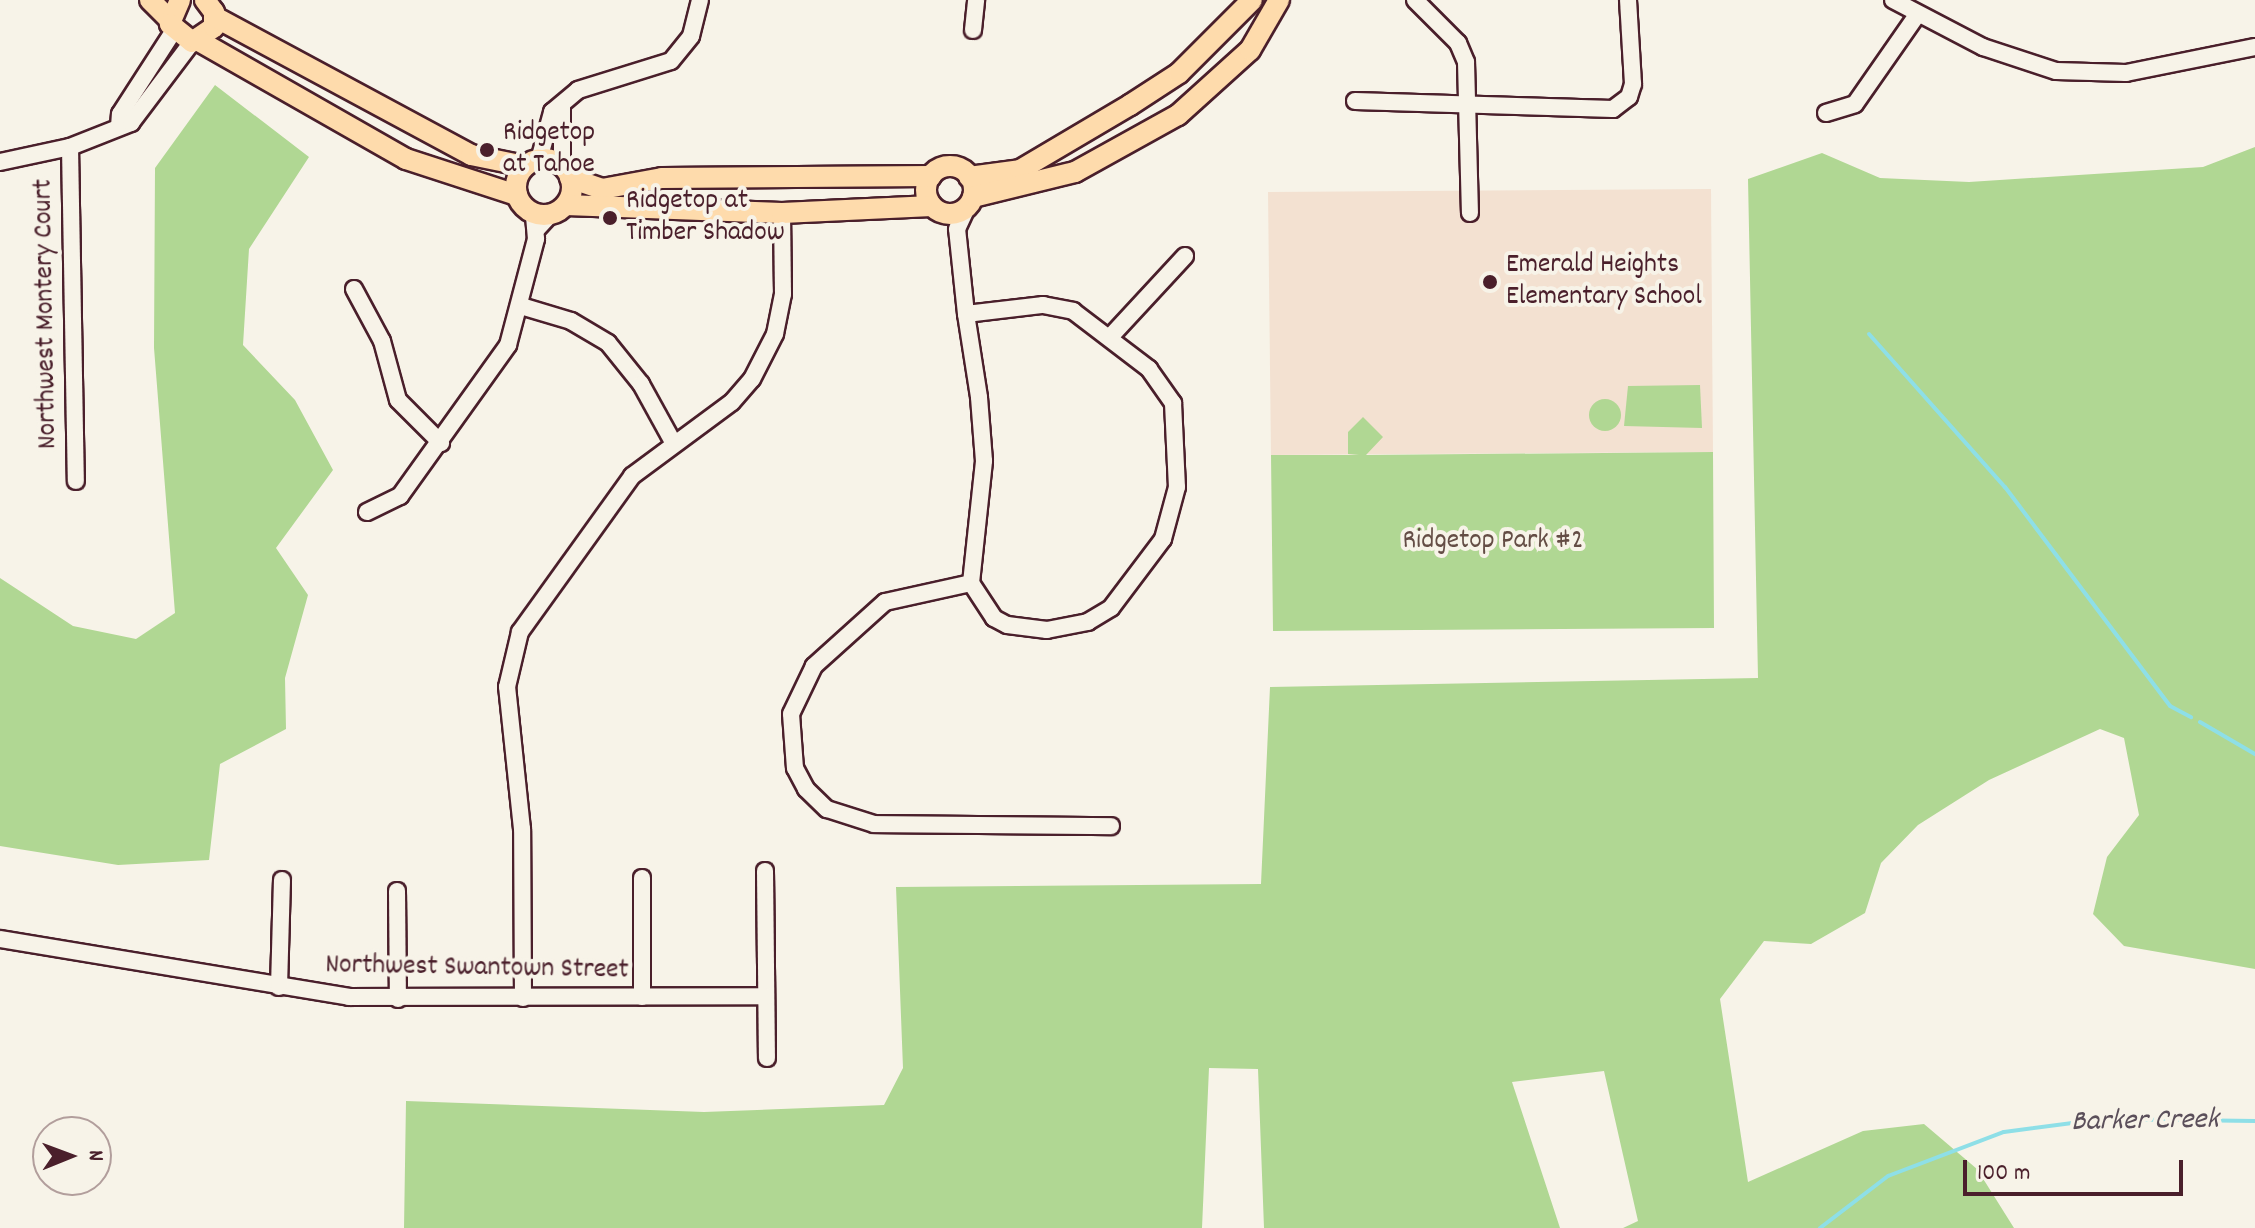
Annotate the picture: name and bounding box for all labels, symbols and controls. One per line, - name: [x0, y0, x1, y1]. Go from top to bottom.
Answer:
- place label: Ridgetop at Tahoe: [503, 117, 595, 183]
- marker: Ridgetop at Tahoe: [478, 141, 496, 159]
- street label: Northwest Montery Court: [28, 179, 66, 449]
- place label: Ridgetop at Timber Shadow: [626, 185, 785, 251]
- marker: Ridgetop at Timber Shadow: [601, 209, 619, 227]
- place label: Emerald Heights Elementary School: [1506, 249, 1702, 315]
- marker: Emerald Heights Elementary School: [1481, 273, 1499, 291]
- park label: Ridgetop Park #2: [1402, 525, 1584, 559]
- street label: Northwest Swantown Street: [325, 950, 629, 988]
- water label: Barker Creek: [2071, 1104, 2219, 1142]
- north arrow: [32, 1116, 112, 1196]
- scale bar: [1967, 1144, 2187, 1194]
- text: N: [79, 1150, 110, 1161]
- text: 100 m: [1977, 1157, 2030, 1191]

